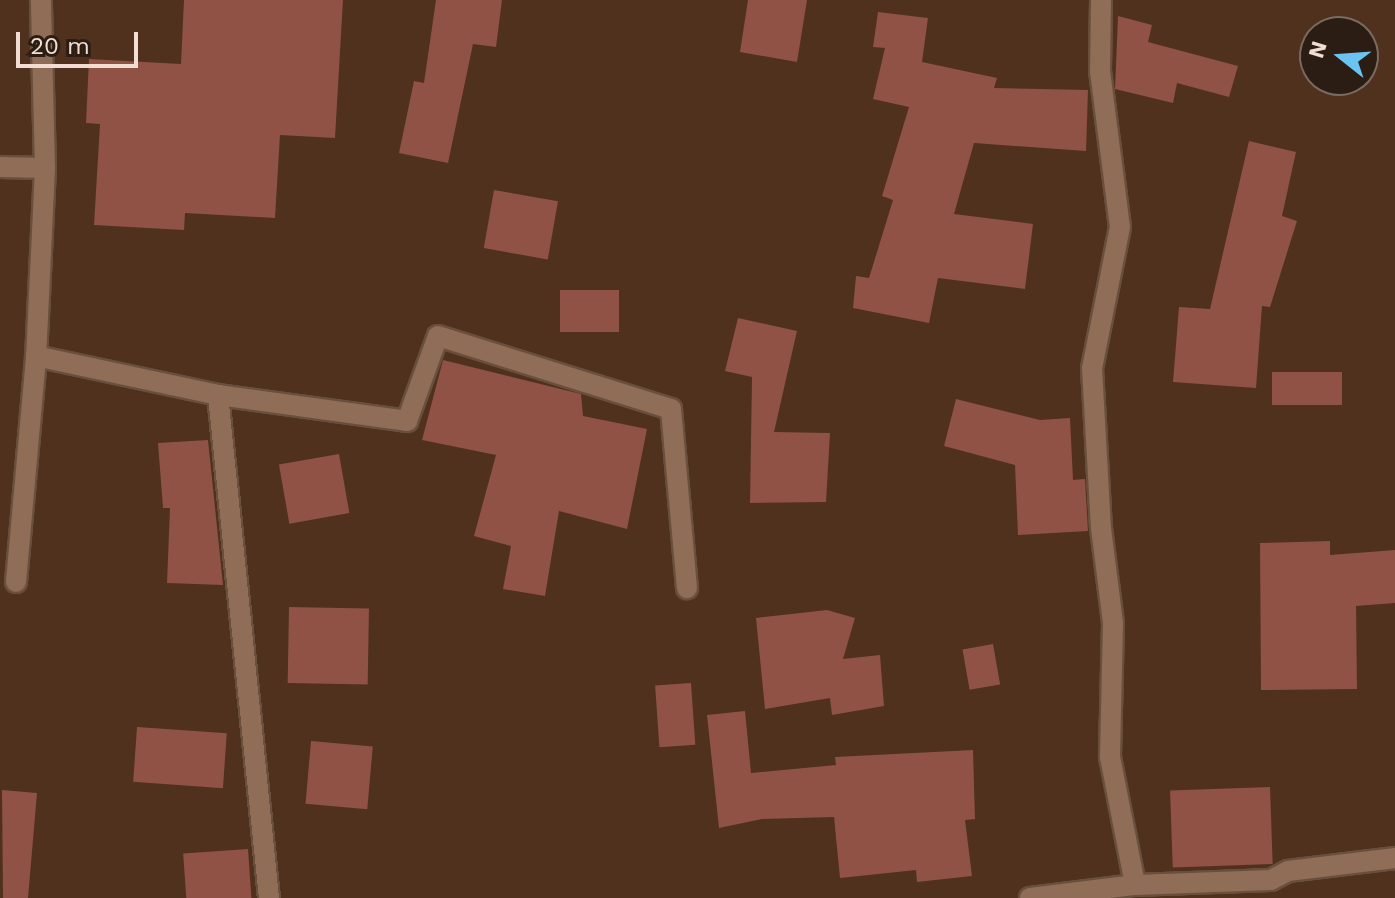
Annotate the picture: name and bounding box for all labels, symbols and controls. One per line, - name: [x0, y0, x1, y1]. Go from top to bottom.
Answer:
- scale bar: [20, 16, 142, 66]
- north arrow: [1299, 16, 1379, 96]
- text: 20 m: [30, 32, 90, 60]
- text: N: [1303, 38, 1332, 61]

